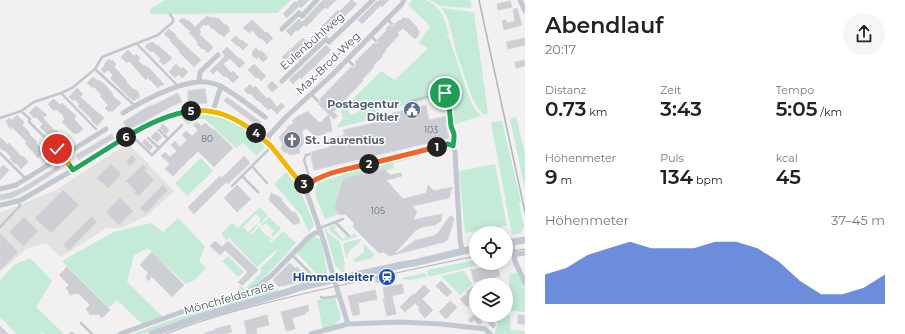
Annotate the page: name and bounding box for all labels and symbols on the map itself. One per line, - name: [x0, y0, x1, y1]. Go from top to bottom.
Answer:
- street label: Eulenbühlweg: [277, 9, 347, 73]
- street label: Max-Brod-Weg: [293, 29, 363, 97]
- pin: [428, 76, 462, 110]
- place label: Postagentur Ditler: [327, 97, 399, 124]
- public building icon: Postagentur Ditler: [402, 100, 422, 120]
- pin: 5: [181, 101, 201, 121]
- pin: 4: [246, 123, 266, 143]
- house number: 103: [424, 124, 438, 135]
- pin: 6: [116, 127, 136, 147]
- church icon: St. Laurentius: [282, 130, 302, 150]
- pin: [40, 132, 74, 166]
- house number: 80: [201, 133, 213, 144]
- place label: St. Laurentius: [305, 133, 385, 147]
- pin: 1: [427, 137, 447, 157]
- pin: 2: [359, 154, 379, 174]
- pin: 3: [294, 174, 314, 194]
- house number: 105: [371, 205, 385, 216]
- station icon: Himmelsleiter: [377, 267, 397, 287]
- place label: Himmelsleiter: [293, 270, 374, 284]
- street label: Mönchfeldstraße: [182, 278, 276, 318]

